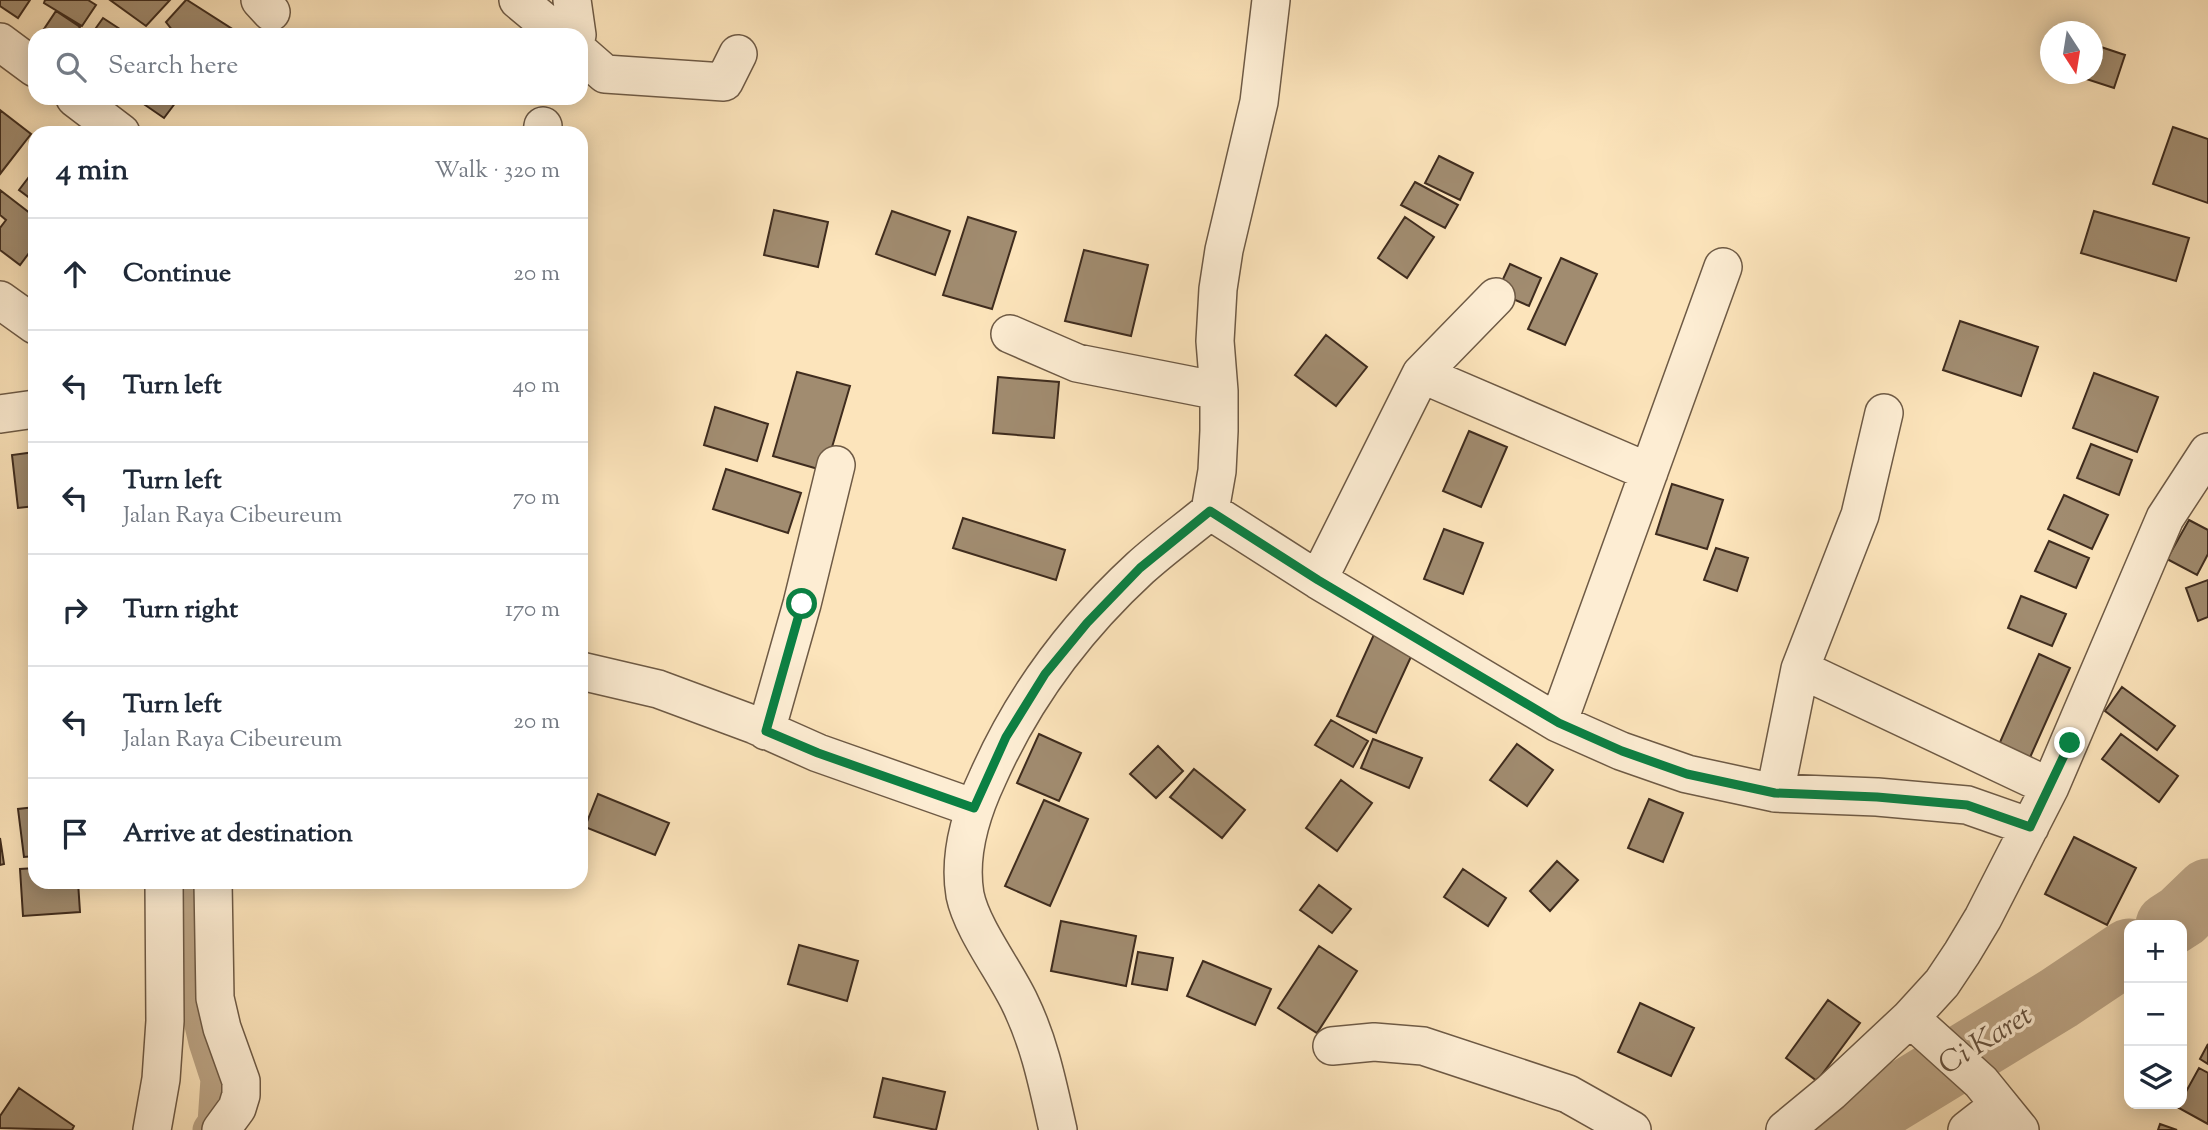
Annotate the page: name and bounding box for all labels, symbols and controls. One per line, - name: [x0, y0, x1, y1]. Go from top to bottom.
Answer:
- north arrow: [2040, 21, 2103, 84]
- search box: [28, 28, 588, 105]
- icon: search: [52, 48, 90, 86]
- text: Search here: [108, 48, 238, 85]
- text: 4 min: [56, 150, 129, 193]
- text: Walk · 320 m: [434, 155, 560, 188]
- icon: ahead: [56, 255, 94, 293]
- text: Continue: [123, 256, 231, 293]
- text: 20 m: [513, 258, 560, 291]
- icon: left: [56, 367, 94, 405]
- text: Turn left: [123, 368, 222, 405]
- text: 40 m: [513, 370, 560, 403]
- text: Turn left: [123, 463, 222, 500]
- icon: left: [56, 479, 94, 517]
- text: 70 m: [513, 482, 560, 515]
- text: Jalan Raya Cibeureum: [123, 500, 342, 533]
- route start: [786, 588, 817, 619]
- icon: right: [56, 591, 94, 629]
- text: Turn right: [123, 592, 238, 629]
- text: 170 m: [505, 594, 560, 627]
- text: Turn left: [123, 687, 222, 724]
- icon: left: [56, 703, 94, 741]
- text: 20 m: [513, 706, 560, 739]
- text: Jalan Raya Cibeureum: [123, 724, 342, 757]
- route end: [2054, 727, 2085, 758]
- icon: arrive: [56, 815, 94, 853]
- text: Arrive at destination: [123, 816, 353, 853]
- map controls: [2124, 920, 2187, 1109]
- button: +: [2124, 920, 2187, 983]
- button: −: [2124, 983, 2187, 1046]
- water label: Ci Karet: [1931, 995, 2041, 1087]
- button: layers: [2124, 1046, 2187, 1109]

